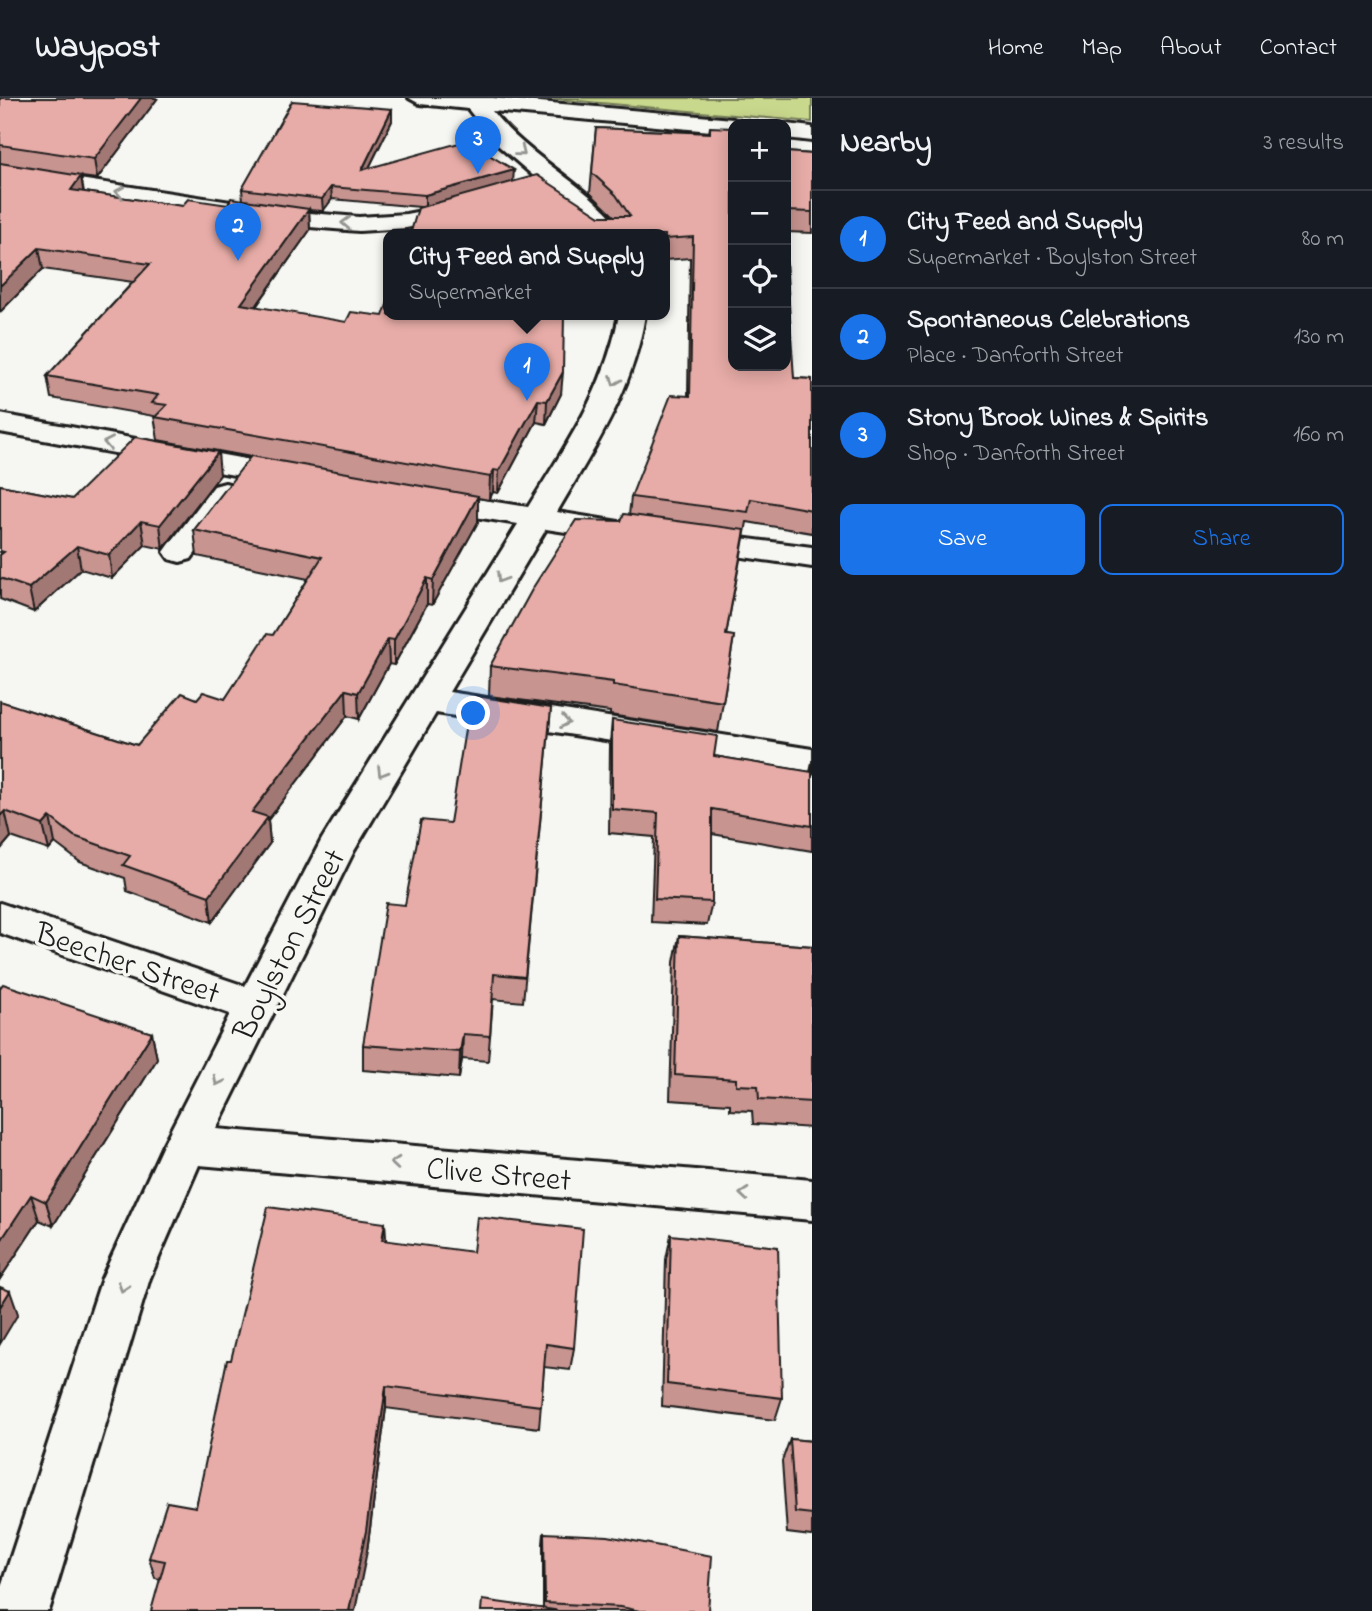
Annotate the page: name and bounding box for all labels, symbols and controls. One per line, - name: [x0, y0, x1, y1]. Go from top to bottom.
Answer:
- text: Waypost: [35, 24, 160, 72]
- text: Home: [988, 31, 1044, 66]
- text: Map: [1082, 31, 1122, 66]
- text: About: [1160, 31, 1222, 66]
- text: Contact: [1260, 31, 1337, 66]
- pin: 3: [455, 116, 501, 174]
- map controls: [728, 119, 791, 371]
- button: +: [728, 119, 791, 182]
- text: Nearby: [840, 122, 932, 166]
- text: 3 results: [1263, 127, 1344, 160]
- one-way arrow: [512, 144, 525, 156]
- button: −: [728, 182, 791, 245]
- one-way arrow: [114, 185, 126, 200]
- pin: 2: [215, 203, 261, 261]
- text: City Feed and Supply: [907, 204, 1143, 242]
- one-way arrow: [340, 216, 351, 231]
- text: 1: [859, 223, 867, 256]
- text: 80 m: [1302, 223, 1344, 256]
- popup: [383, 229, 670, 320]
- text: City Feed and Supply: [409, 239, 644, 277]
- text: Supermarket · Boylston Street: [907, 242, 1197, 275]
- button: locate: [728, 245, 791, 308]
- text: Supermarket: [409, 277, 532, 310]
- text: Spontaneous Celebrations: [907, 302, 1190, 340]
- button: layers: [728, 308, 791, 371]
- text: 2: [857, 321, 869, 354]
- text: 130 m: [1294, 321, 1344, 354]
- text: Place · Danforth Street: [907, 340, 1124, 373]
- pin: 1: [504, 343, 550, 401]
- one-way arrow: [609, 374, 623, 386]
- text: Stony Brook Wines & Spirits: [907, 400, 1208, 438]
- text: 3: [858, 419, 868, 452]
- text: 160 m: [1293, 419, 1344, 452]
- one-way arrow: [103, 436, 114, 451]
- text: Shop · Danforth Street: [907, 438, 1125, 471]
- button: Save: [840, 504, 1085, 575]
- button: Share: [1099, 504, 1344, 575]
- one-way arrow: [497, 570, 510, 583]
- your location: [456, 696, 490, 730]
- one-way arrow: [559, 714, 571, 729]
- one-way arrow: [377, 764, 390, 777]
- street label: Boylston Street: [222, 841, 360, 1050]
- street label: Beecher Street: [27, 911, 226, 1019]
- one-way arrow: [212, 1074, 226, 1086]
- street label: Clive Street: [424, 1147, 573, 1206]
- one-way arrow: [390, 1156, 401, 1171]
- one-way arrow: [738, 1187, 749, 1202]
- one-way arrow: [117, 1281, 131, 1293]

